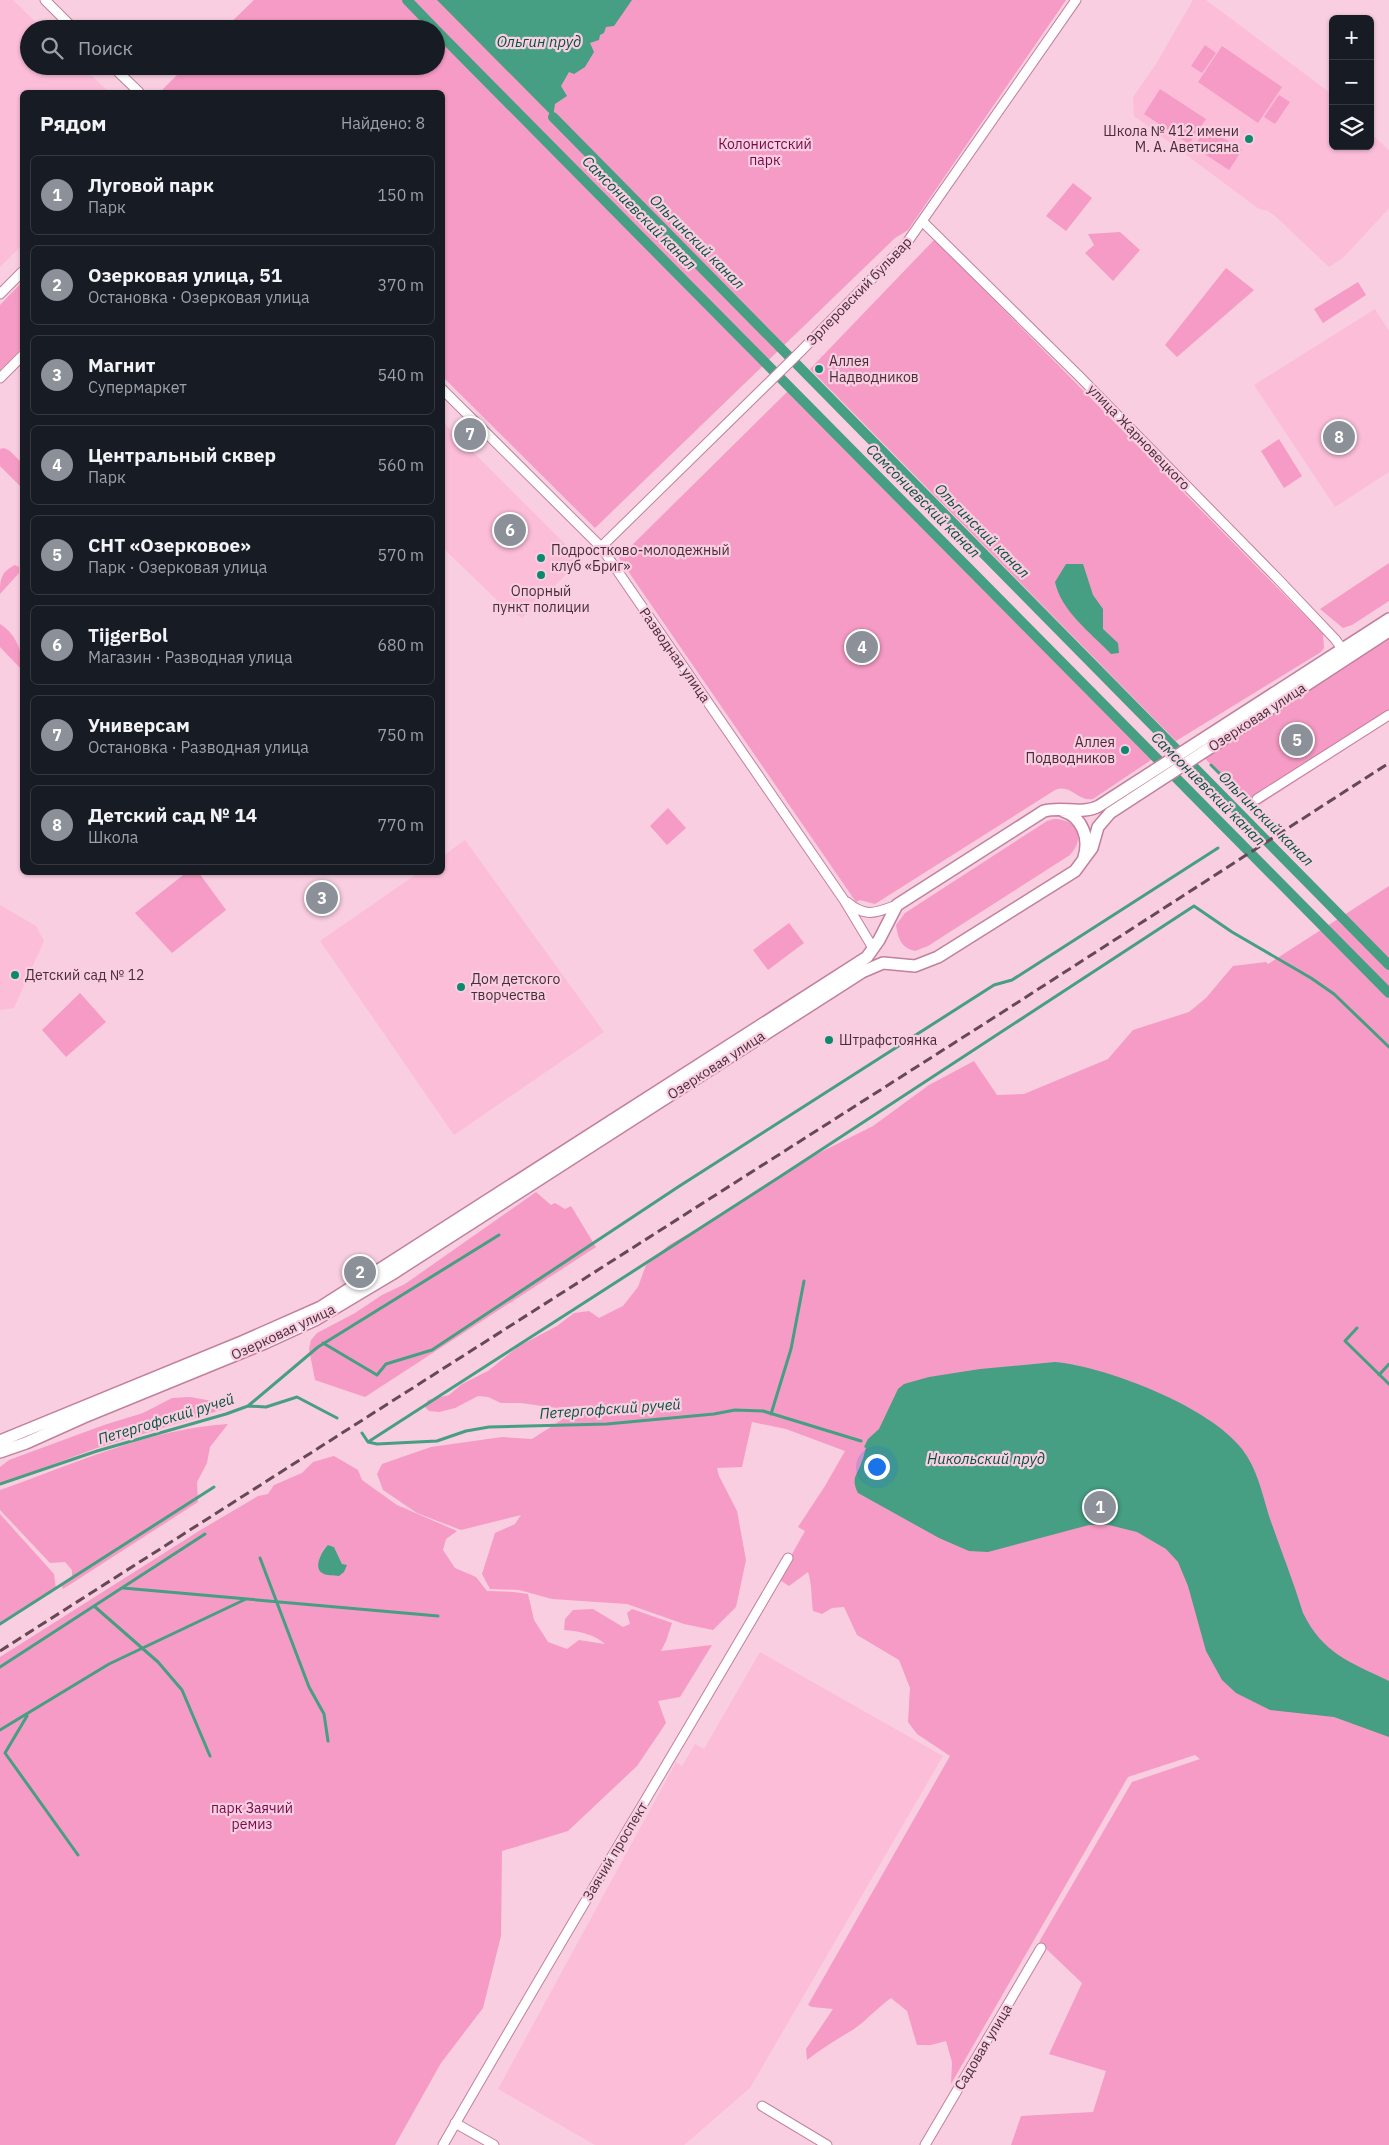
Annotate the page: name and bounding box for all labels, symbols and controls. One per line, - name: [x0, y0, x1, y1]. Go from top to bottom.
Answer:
- map controls: [1329, 15, 1374, 150]
- button: +: [1329, 15, 1374, 60]
- search box: [20, 20, 445, 75]
- water label: Ольгин пруд: [497, 32, 581, 51]
- icon: search: [38, 34, 66, 62]
- text: Поиск: [78, 36, 133, 60]
- button: −: [1329, 60, 1374, 105]
- button: layers: [1329, 105, 1374, 150]
- text: Рядом: [40, 109, 107, 137]
- text: Найдено: 8: [341, 113, 425, 133]
- place label: Школа № 412 имени М. А. Аветисяна: [1103, 122, 1240, 156]
- marker: Школа № 412 имени М. А. Аветисяна: [1243, 133, 1255, 145]
- park label: Колонистский парк: [718, 135, 812, 169]
- water label: Самсониевский канал: [578, 152, 700, 274]
- text: Луговой парк: [88, 173, 214, 197]
- text: 1: [52, 185, 62, 205]
- text: 150 m: [377, 185, 424, 205]
- water label: Ольгинский канал: [646, 190, 749, 293]
- text: Парк: [88, 197, 126, 217]
- street label: Эрлеровский бульвар: [803, 233, 915, 349]
- text: Озерковая улица, 51: [88, 263, 282, 287]
- text: 2: [52, 275, 62, 295]
- text: 370 m: [377, 275, 424, 295]
- text: Остановка · Озерковая улица: [88, 287, 310, 307]
- place label: Аллея Надводников: [829, 352, 919, 386]
- text: Магнит: [88, 353, 155, 377]
- marker: Аллея Надводников: [813, 363, 825, 375]
- text: 3: [52, 365, 62, 385]
- text: 540 m: [377, 365, 424, 385]
- text: Супермаркет: [88, 377, 187, 397]
- street label: улица Жарновецкого: [1084, 380, 1194, 494]
- pin: 7: [454, 415, 486, 453]
- pin: 8: [1323, 418, 1355, 456]
- water label: Самсониевский канал: [862, 440, 984, 562]
- text: Центральный сквер: [88, 443, 276, 467]
- text: 4: [52, 455, 62, 475]
- text: 560 m: [377, 455, 424, 475]
- text: Парк: [88, 467, 126, 487]
- water label: Ольгинский канал: [931, 479, 1034, 582]
- pin: 6: [494, 511, 526, 549]
- text: СНТ «Озерковое»: [88, 533, 251, 557]
- place label: Подростково-молодежный клуб «Бриг»: [551, 541, 730, 575]
- text: 5: [52, 545, 62, 565]
- text: 570 m: [377, 545, 424, 565]
- marker: Подростково-молодежный клуб «Бриг»: [535, 552, 547, 564]
- text: Парк · Озерковая улица: [88, 557, 267, 577]
- marker: Опорный пункт полиции: [535, 569, 547, 581]
- place label: Опорный пункт полиции: [492, 582, 590, 616]
- street label: Разводная улица: [635, 604, 715, 706]
- text: TijgerBol: [88, 623, 168, 647]
- pin: 4: [846, 628, 878, 666]
- text: 6: [52, 635, 62, 655]
- text: 680 m: [377, 635, 424, 655]
- text: Магазин · Разводная улица: [88, 647, 293, 667]
- street label: Озерковая улица: [1205, 678, 1310, 755]
- text: Универсам: [88, 713, 190, 737]
- pin: 5: [1281, 721, 1313, 759]
- text: 7: [52, 725, 62, 745]
- text: 750 m: [377, 725, 424, 745]
- water label: Самсониевский канал: [1147, 728, 1269, 850]
- place label: Аллея Подводников: [1026, 733, 1115, 767]
- text: Остановка · Разводная улица: [88, 737, 309, 757]
- marker: Аллея Подводников: [1119, 744, 1131, 756]
- water label: Ольгинский канал: [1215, 767, 1318, 870]
- text: Детский сад № 14: [88, 803, 257, 827]
- text: 8: [52, 815, 62, 835]
- text: 770 m: [377, 815, 424, 835]
- text: Школа: [88, 827, 138, 847]
- pin: 3: [306, 879, 338, 917]
- place label: Детский сад № 12: [25, 966, 145, 984]
- marker: Детский сад № 12: [9, 969, 21, 981]
- place label: Дом детского творчества: [471, 970, 560, 1004]
- marker: Дом детского творчества: [455, 981, 467, 993]
- street label: Озерковая улица: [664, 1026, 769, 1103]
- place label: Штрафстоянка: [839, 1031, 938, 1049]
- marker: Штрафстоянка: [823, 1034, 835, 1046]
- pin: 2: [344, 1253, 376, 1291]
- street label: Озерковая улица: [228, 1300, 338, 1364]
- water label: Петергофский ручей: [95, 1389, 236, 1448]
- water label: Петергофский ручей: [539, 1394, 681, 1423]
- water label: Никольский пруд: [927, 1449, 1045, 1468]
- your location: [864, 1454, 890, 1480]
- pin: 1: [1084, 1488, 1116, 1526]
- street label: Заячий проспект: [579, 1798, 652, 1903]
- park label: парк Заячий ремиз: [211, 1799, 293, 1833]
- street label: Садовая улица: [950, 2000, 1016, 2093]

